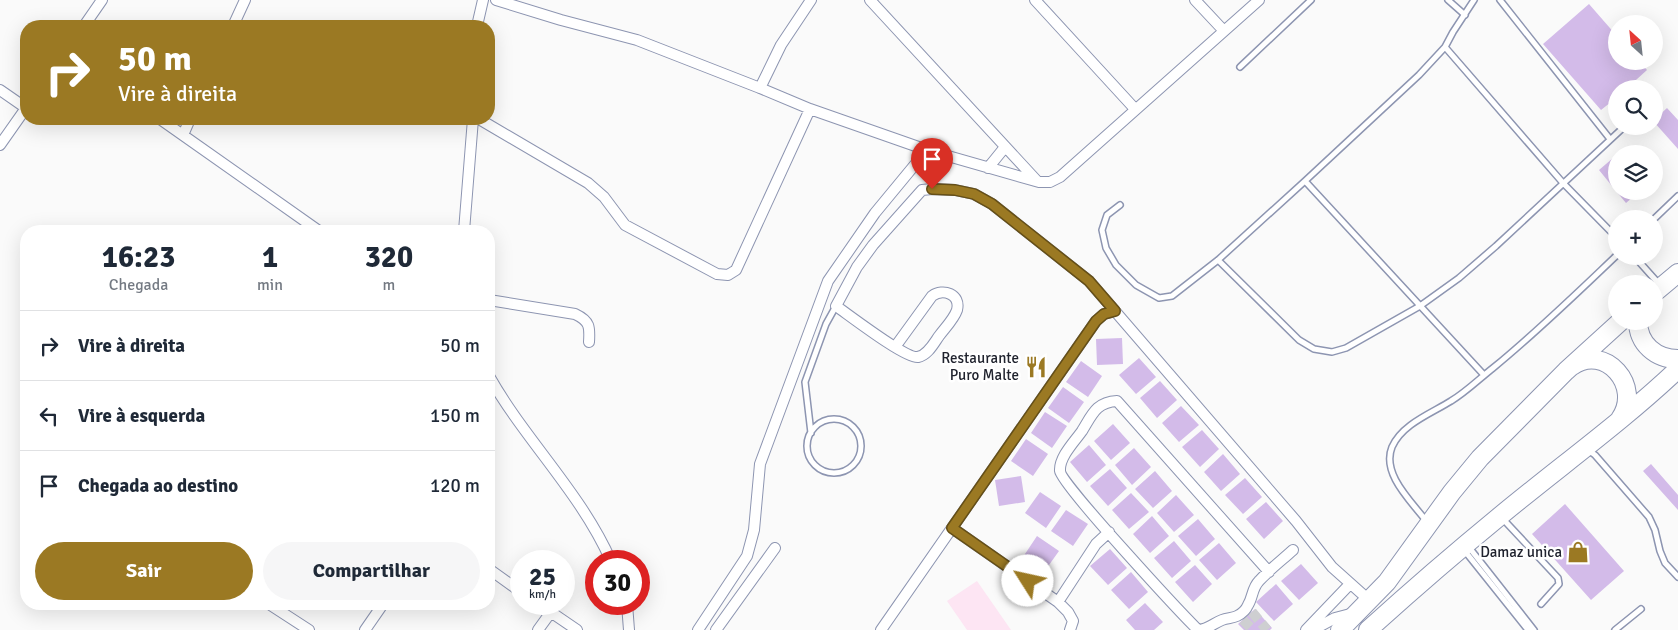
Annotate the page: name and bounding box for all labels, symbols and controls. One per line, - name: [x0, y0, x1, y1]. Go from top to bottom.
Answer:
- north arrow: [1608, 15, 1662, 70]
- map controls: [1608, 15, 1663, 330]
- text: 50 m: [118, 37, 192, 80]
- icon: right: [35, 40, 100, 105]
- text: Vire à direita: [118, 80, 237, 107]
- button: search: [1608, 80, 1663, 135]
- pin: [911, 138, 953, 189]
- icon: arrive: [918, 145, 946, 173]
- button: layers: [1608, 145, 1663, 200]
- button: +: [1608, 210, 1663, 265]
- text: 16:23: [102, 239, 175, 276]
- text: 1: [262, 239, 278, 276]
- text: 320: [365, 239, 413, 276]
- text: Chegada: [109, 275, 168, 295]
- text: min: [257, 275, 283, 295]
- text: m: [383, 275, 395, 295]
- button: −: [1608, 275, 1663, 330]
- icon: right: [35, 332, 63, 360]
- text: Vire à direita: [78, 334, 185, 358]
- text: 50 m: [440, 334, 480, 358]
- place label: Restaurante Puro Malte: [941, 349, 1019, 384]
- restaurant icon: Restaurante Puro Malte: [1023, 354, 1049, 380]
- icon: left: [35, 402, 63, 430]
- text: Vire à esquerda: [78, 404, 205, 428]
- text: 150 m: [430, 404, 480, 428]
- icon: arrive: [35, 472, 63, 500]
- text: Chegada ao destino: [78, 474, 238, 498]
- text: 120 m: [430, 474, 480, 498]
- shop icon: Damaz unica: [1565, 539, 1591, 565]
- button: Sair: [35, 542, 253, 600]
- button: Compartilhar: [263, 542, 480, 600]
- place label: Damaz unica: [1480, 543, 1562, 561]
- speed limit sign: 30: [585, 550, 650, 615]
- position arrow: [1001, 554, 1053, 606]
- text: 25: [529, 561, 556, 592]
- text: km/h: [529, 587, 556, 602]

